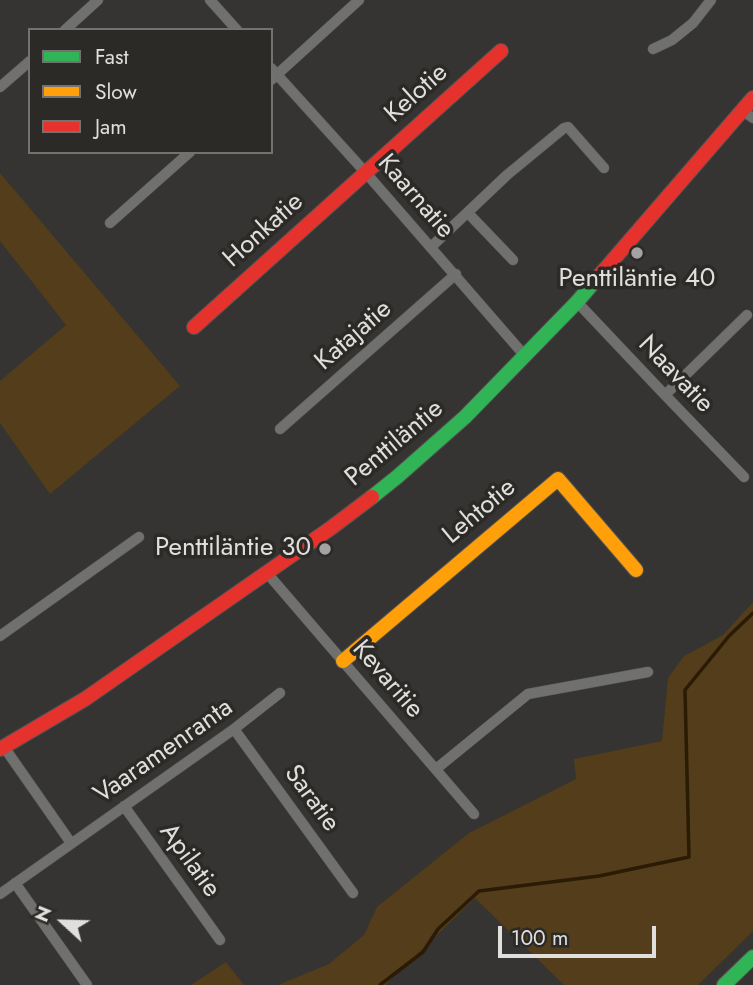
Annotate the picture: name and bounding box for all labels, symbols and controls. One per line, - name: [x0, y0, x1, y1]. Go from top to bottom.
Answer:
- legend: [28, 28, 273, 154]
- text: Fast: [95, 42, 128, 72]
- street label: Kelotie: [379, 58, 455, 130]
- text: Slow: [95, 77, 137, 107]
- text: Jam: [95, 112, 127, 142]
- street label: Kaarnatie: [370, 149, 460, 245]
- street label: Honkatie: [218, 187, 310, 275]
- marker: Penttiläntie 40: [629, 245, 645, 261]
- place label: Penttiläntie 40: [559, 264, 715, 296]
- street label: Katajatie: [309, 294, 399, 378]
- street label: Naavatie: [631, 330, 719, 420]
- street label: Penttiläntie: [340, 394, 450, 494]
- street label: Lehtotie: [437, 473, 523, 551]
- place label: Penttiläntie 30: [155, 533, 311, 565]
- marker: Penttiläntie 30: [317, 541, 333, 557]
- street label: Kevaritie: [345, 635, 429, 725]
- street label: Vaaramenranta: [89, 693, 239, 811]
- street label: Saratie: [276, 760, 346, 838]
- street label: Apilatie: [152, 818, 226, 904]
- north arrow: [28, 887, 98, 957]
- text: N: [28, 902, 58, 926]
- scale bar: [501, 912, 658, 956]
- text: 100 m: [511, 923, 568, 953]

